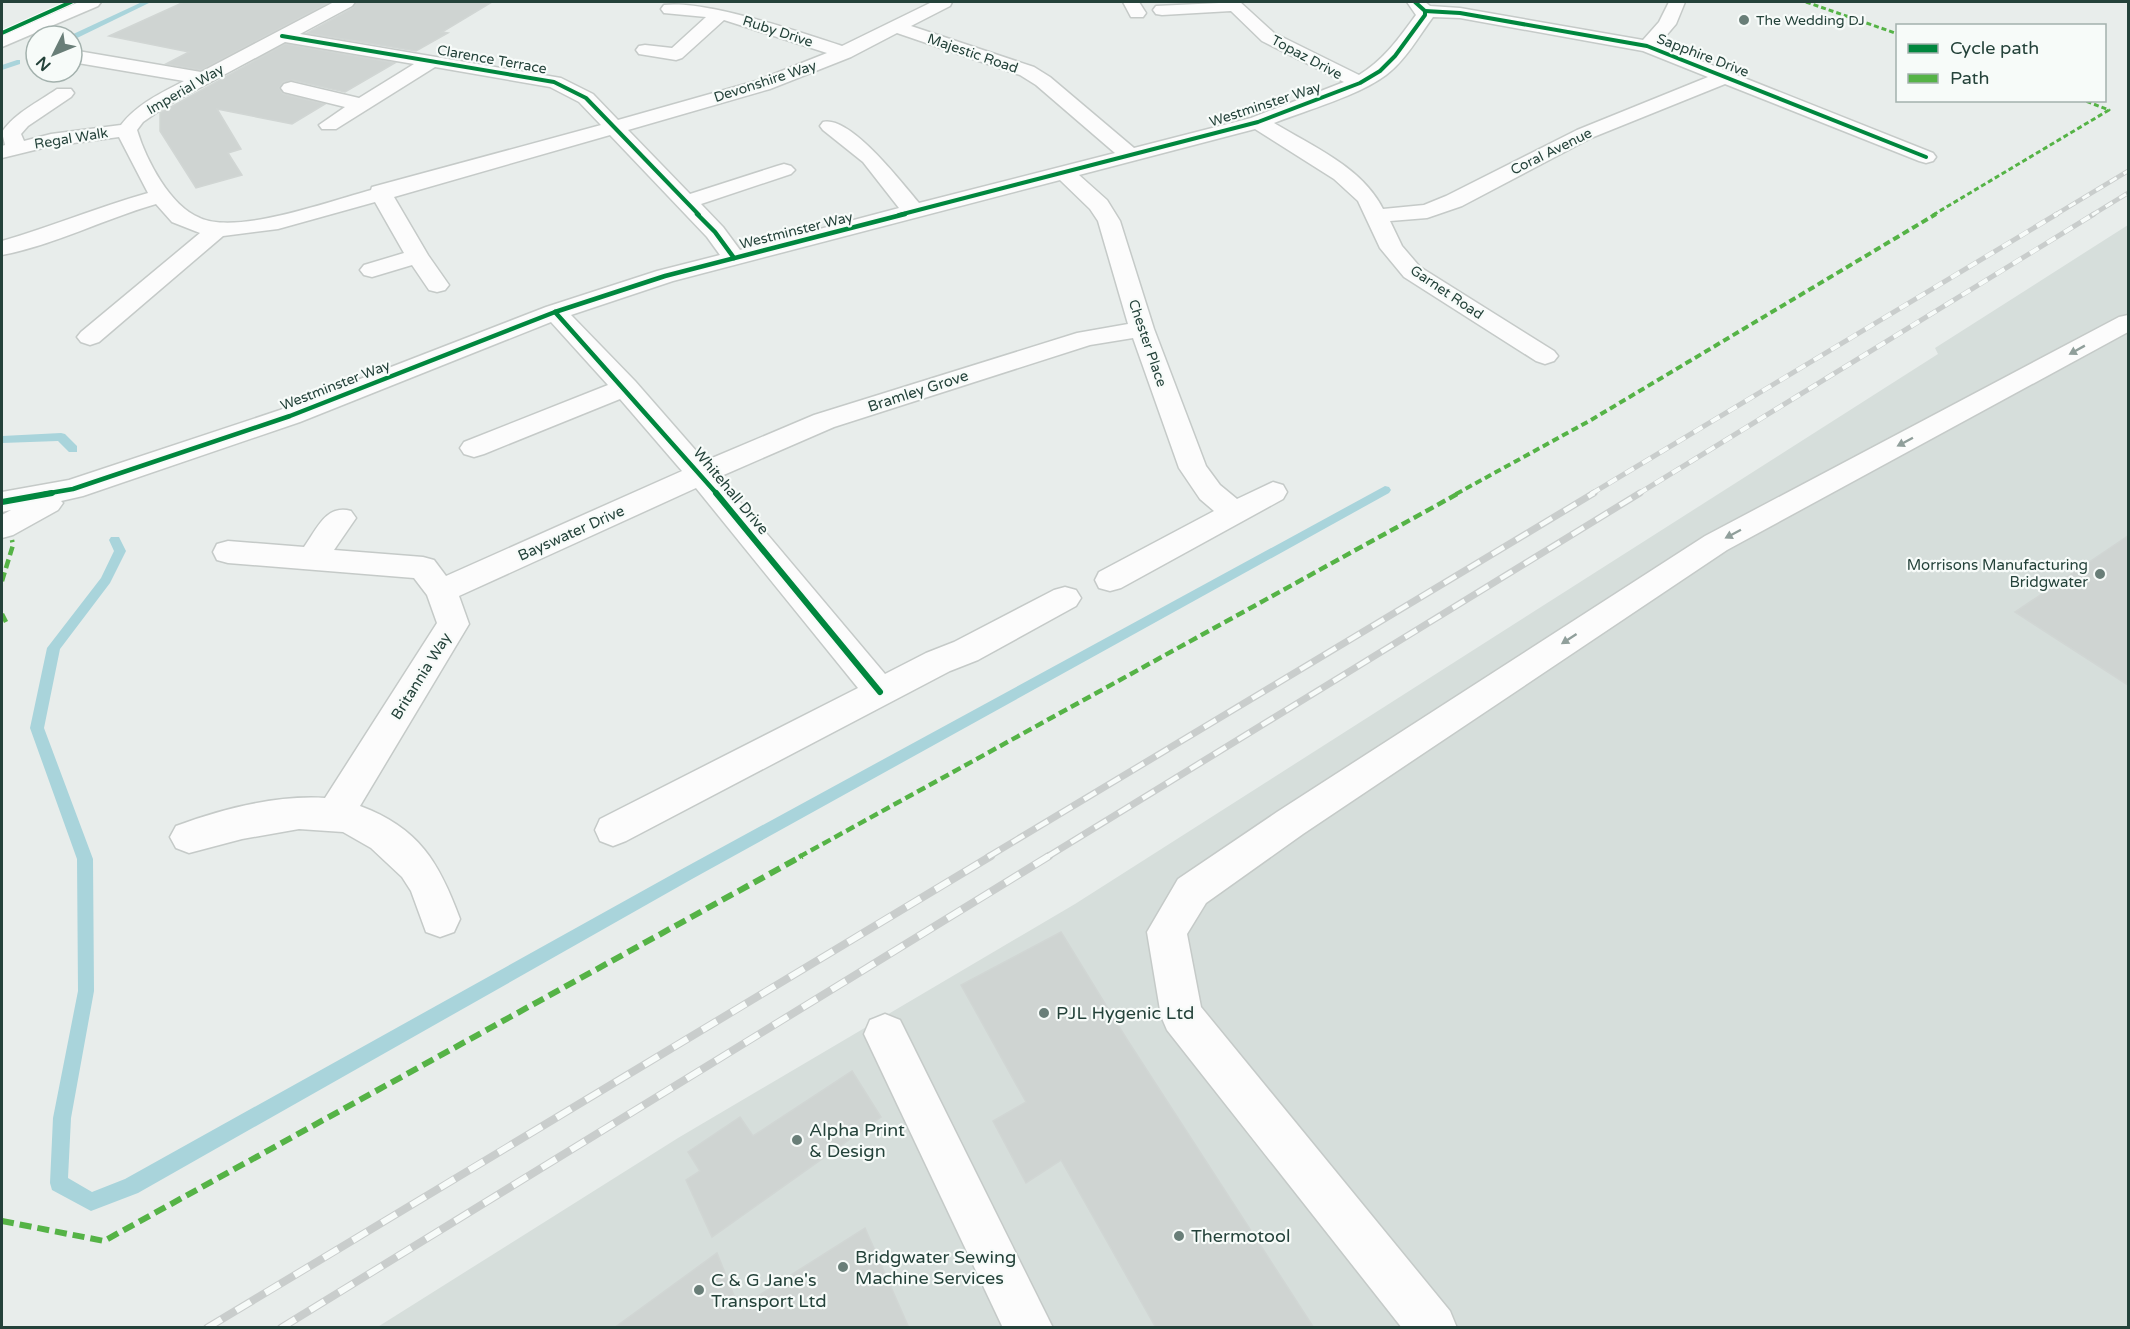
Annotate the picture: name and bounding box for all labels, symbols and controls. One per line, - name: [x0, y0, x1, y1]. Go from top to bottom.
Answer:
- street label: Ruby Drive: [741, 12, 815, 51]
- place label: The Wedding DJ: [1756, 12, 1865, 29]
- marker: The Wedding DJ: [1737, 13, 1751, 27]
- north arrow: [24, 24, 84, 84]
- legend: [1896, 24, 2106, 102]
- street label: Majestic Road: [925, 30, 1020, 77]
- street label: Sapphire Drive: [1654, 30, 1751, 81]
- street label: Topaz Drive: [1268, 32, 1345, 83]
- text: Cycle path: [1950, 37, 2039, 59]
- street label: Clarence Terrace: [436, 41, 548, 78]
- text: N: [32, 52, 55, 75]
- street label: Devonshire Way: [712, 57, 819, 106]
- street label: Imperial Way: [144, 60, 227, 118]
- text: Path: [1950, 67, 1989, 89]
- street label: Westminster Way: [1207, 78, 1323, 130]
- street label: Regal Walk: [33, 124, 109, 153]
- street label: Coral Avenue: [1508, 124, 1595, 178]
- street label: Westminster Way: [738, 208, 855, 253]
- street label: Garnet Road: [1407, 262, 1486, 323]
- street label: Chester Place: [1125, 297, 1170, 389]
- one-way arrow: [2068, 345, 2085, 355]
- street label: Westminster Way: [278, 357, 393, 414]
- street label: Bramley Grove: [865, 366, 971, 416]
- one-way arrow: [1897, 437, 1914, 447]
- street label: Whitehall Drive: [689, 444, 773, 538]
- street label: Bayswater Drive: [515, 501, 627, 565]
- one-way arrow: [1725, 529, 1742, 539]
- place label: Morrisons Manufacturing Bridgwater: [1907, 556, 2088, 591]
- marker: Morrisons Manufacturing Bridgwater: [2093, 567, 2107, 581]
- street label: Britannia Way: [387, 629, 455, 723]
- one-way arrow: [1561, 634, 1578, 645]
- place label: PJL Hygenic Ltd: [1056, 1002, 1194, 1024]
- marker: PJL Hygenic Ltd: [1037, 1006, 1051, 1020]
- place label: Alpha Print & Design: [809, 1119, 905, 1162]
- marker: Alpha Print & Design: [790, 1133, 804, 1147]
- place label: Thermotool: [1191, 1225, 1290, 1247]
- marker: Thermotool: [1172, 1229, 1186, 1243]
- place label: Bridgwater Sewing Machine Services: [855, 1246, 1016, 1289]
- marker: Bridgwater Sewing Machine Services: [836, 1260, 850, 1274]
- place label: C & G Jane's Transport Ltd: [711, 1269, 827, 1312]
- marker: C & G Jane's Transport Ltd: [692, 1283, 706, 1297]

